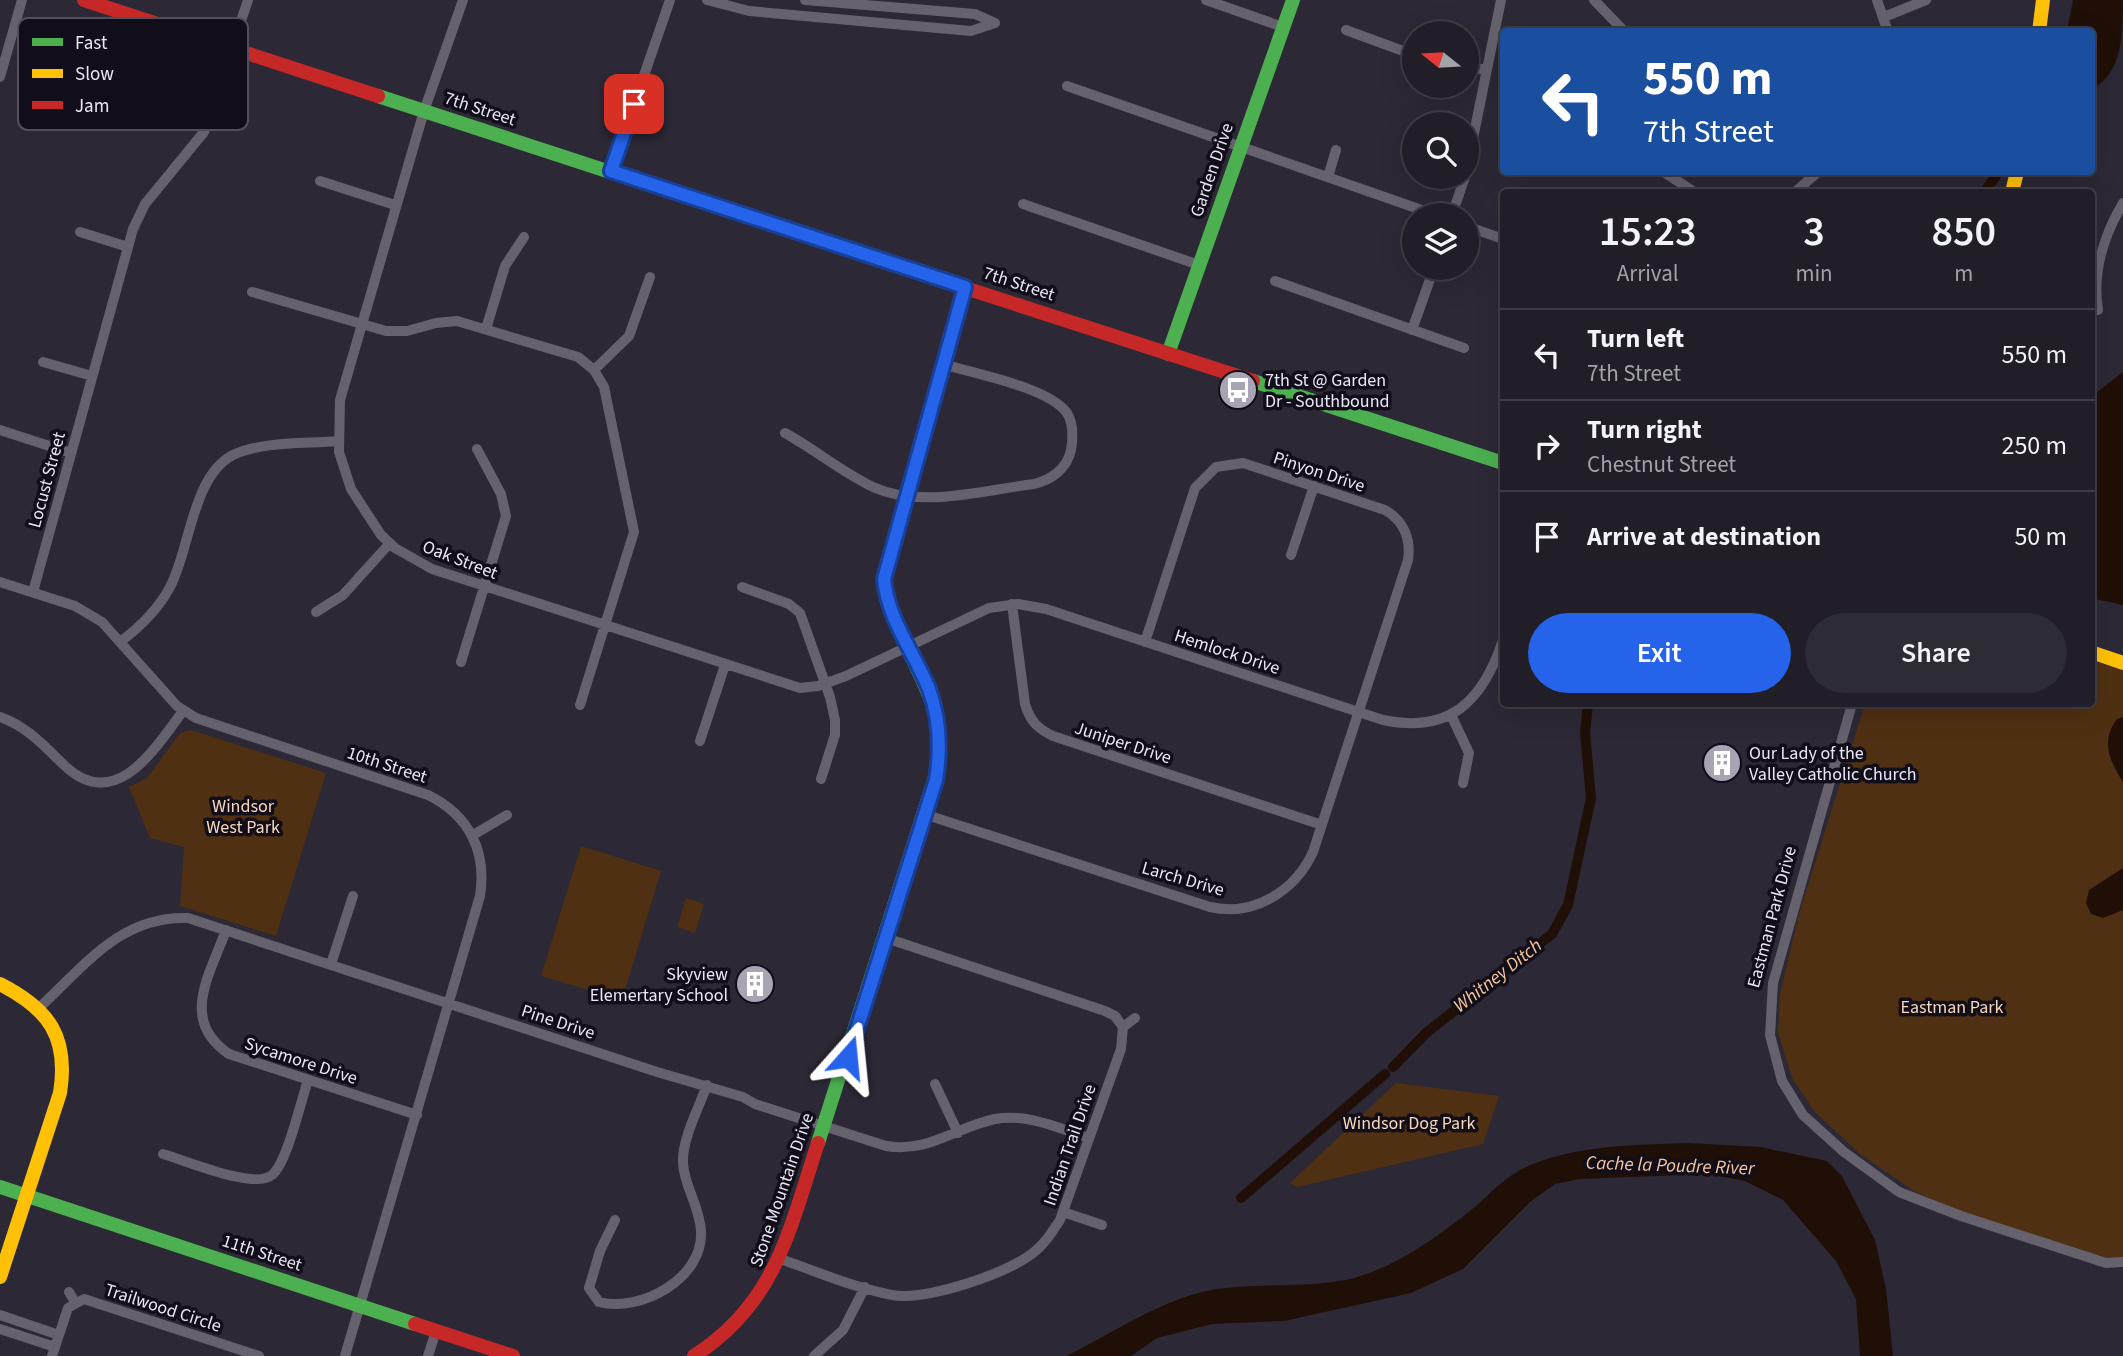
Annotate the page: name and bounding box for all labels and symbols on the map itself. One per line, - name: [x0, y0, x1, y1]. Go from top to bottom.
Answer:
- legend: [18, 18, 248, 130]
- north arrow: [1402, 21, 1479, 98]
- text: Fast: [75, 30, 108, 57]
- text: Slow: [75, 61, 114, 88]
- pin: [604, 74, 664, 134]
- street label: 7th Street: [441, 86, 519, 132]
- text: Jam: [75, 93, 109, 120]
- street label: Garden Drive: [1184, 120, 1240, 220]
- street label: 7th Street: [980, 261, 1058, 307]
- place label: 7th St @ Garden Dr - Southbound: [1265, 368, 1390, 414]
- bus stop icon: 7th St @ Garden Dr - Southbound: [1217, 369, 1259, 411]
- street label: Locust Street: [22, 429, 72, 531]
- street label: Pinyon Drive: [1270, 445, 1368, 499]
- street label: Oak Street: [419, 534, 501, 586]
- street label: Hemlock Drive: [1171, 623, 1283, 681]
- street label: Juniper Drive: [1071, 716, 1175, 770]
- street label: 10th Street: [344, 740, 430, 790]
- place label: Our Lady of the Valley Catholic Church: [1749, 741, 1917, 787]
- building icon: Our Lady of the Valley Catholic Church: [1701, 742, 1743, 784]
- park label: Windsor West Park: [206, 794, 280, 840]
- street label: Eastman Park Drive: [1741, 843, 1803, 991]
- street label: Larch Drive: [1139, 855, 1227, 903]
- water label: Whitney Ditch: [1448, 933, 1548, 1019]
- place label: Skyview Elemertary School: [590, 962, 728, 1008]
- building icon: Skyview Elemertary School: [734, 963, 776, 1005]
- park label: Eastman Park: [1901, 995, 2004, 1020]
- street label: Pine Drive: [518, 998, 598, 1046]
- position arrow: [811, 1020, 885, 1094]
- street label: Sycamore Drive: [241, 1031, 361, 1091]
- street label: Indian Trail Drive: [1038, 1081, 1102, 1209]
- street label: Stone Mountain Drive: [744, 1110, 820, 1270]
- park label: Windsor Dog Park: [1343, 1111, 1475, 1136]
- water label: Cache la Poudre River: [1585, 1150, 1756, 1182]
- street label: 11th Street: [219, 1228, 305, 1278]
- street label: Trailwood Circle: [102, 1277, 225, 1339]

